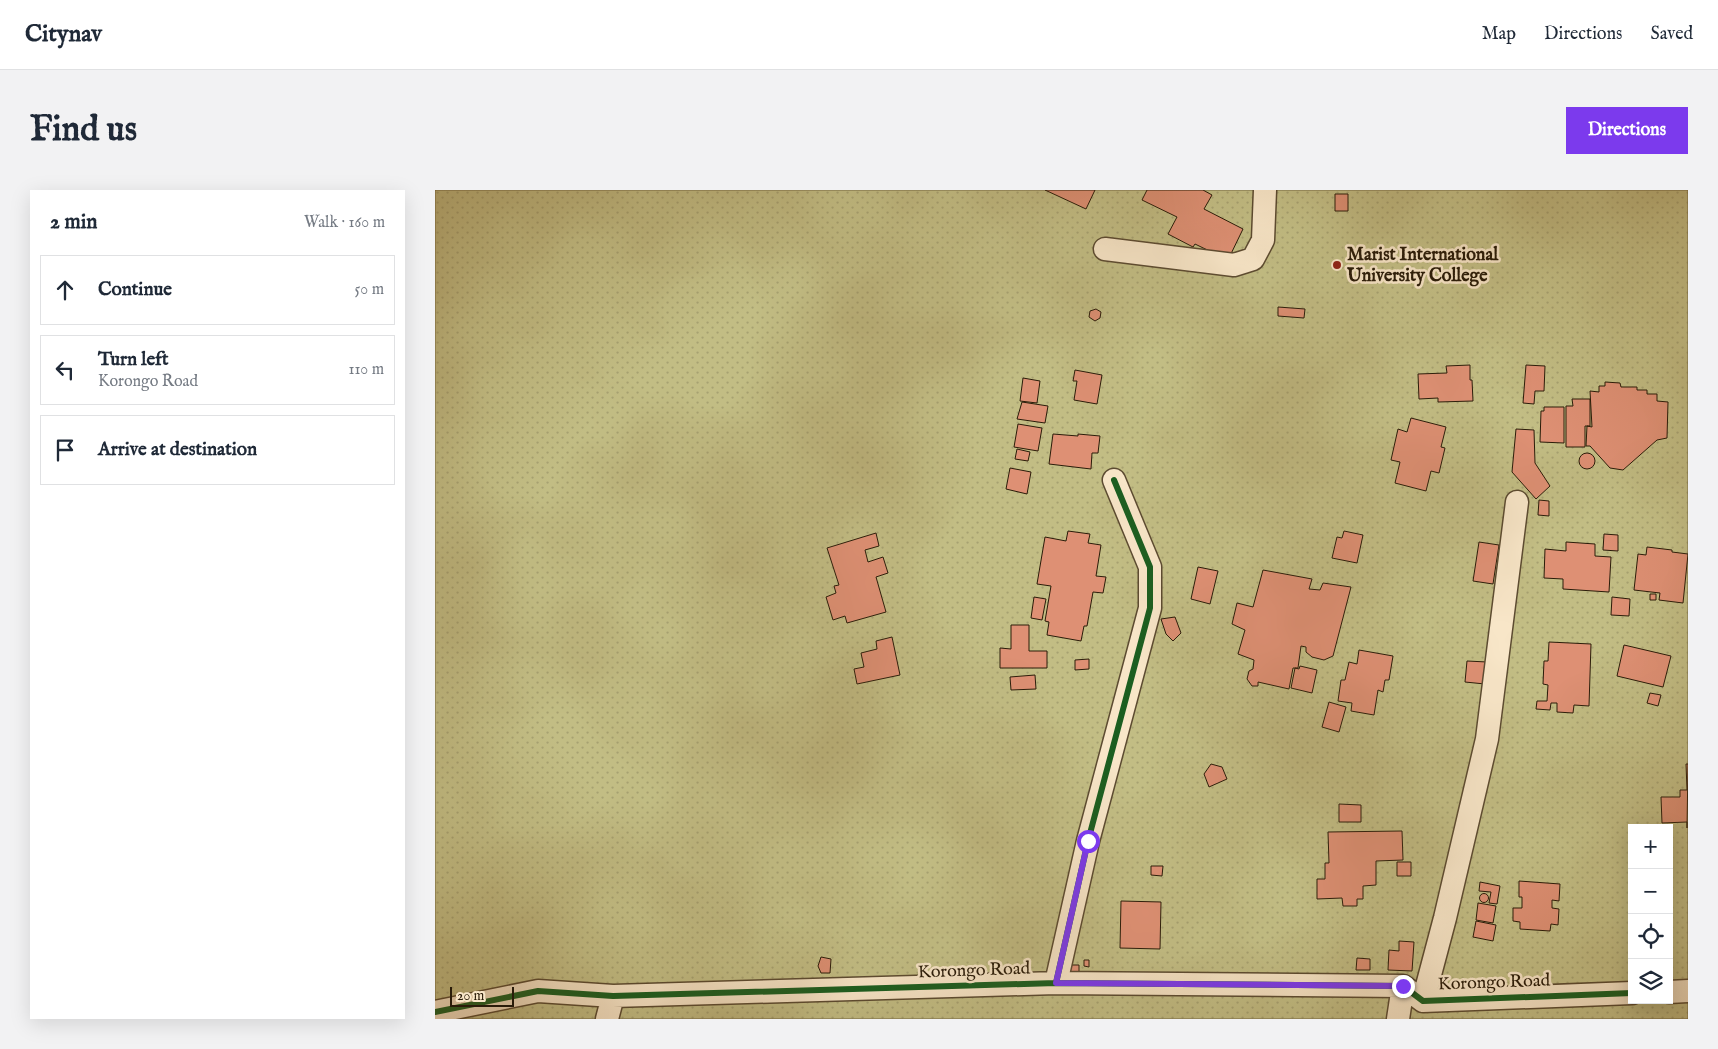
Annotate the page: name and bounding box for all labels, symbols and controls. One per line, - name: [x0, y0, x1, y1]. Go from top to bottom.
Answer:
- text: Citynav: [25, 19, 102, 50]
- text: Map: [1482, 23, 1516, 46]
- text: Directions: [1544, 23, 1622, 46]
- text: Saved: [1650, 23, 1693, 46]
- button: Directions: [1566, 107, 1688, 154]
- text: Find us: [30, 108, 137, 153]
- text: 2 min: [50, 209, 97, 236]
- text: Walk · 160 m: [304, 213, 385, 233]
- place label: Marist International University College: [1346, 244, 1499, 288]
- marker: Marist International University College: [1331, 259, 1343, 271]
- icon: ahead: [51, 276, 79, 304]
- text: Continue: [98, 278, 172, 302]
- text: 50 m: [355, 280, 384, 300]
- text: Turn left: [98, 348, 169, 372]
- icon: left: [51, 356, 79, 384]
- text: 110 m: [348, 360, 384, 380]
- text: Korongo Road: [98, 372, 198, 392]
- icon: arrive: [51, 436, 79, 464]
- text: Arrive at destination: [98, 438, 257, 462]
- map controls: [1628, 824, 1673, 1004]
- button: +: [1628, 824, 1673, 869]
- route start: [1077, 830, 1100, 853]
- button: −: [1628, 869, 1673, 914]
- button: locate: [1628, 914, 1673, 959]
- street label: Korongo Road: [917, 958, 1031, 984]
- button: layers: [1628, 959, 1673, 1004]
- street label: Korongo Road: [1437, 970, 1551, 996]
- route end: [1392, 975, 1415, 998]
- scale bar: [450, 984, 514, 1007]
- text: 20 m: [457, 987, 484, 1005]

